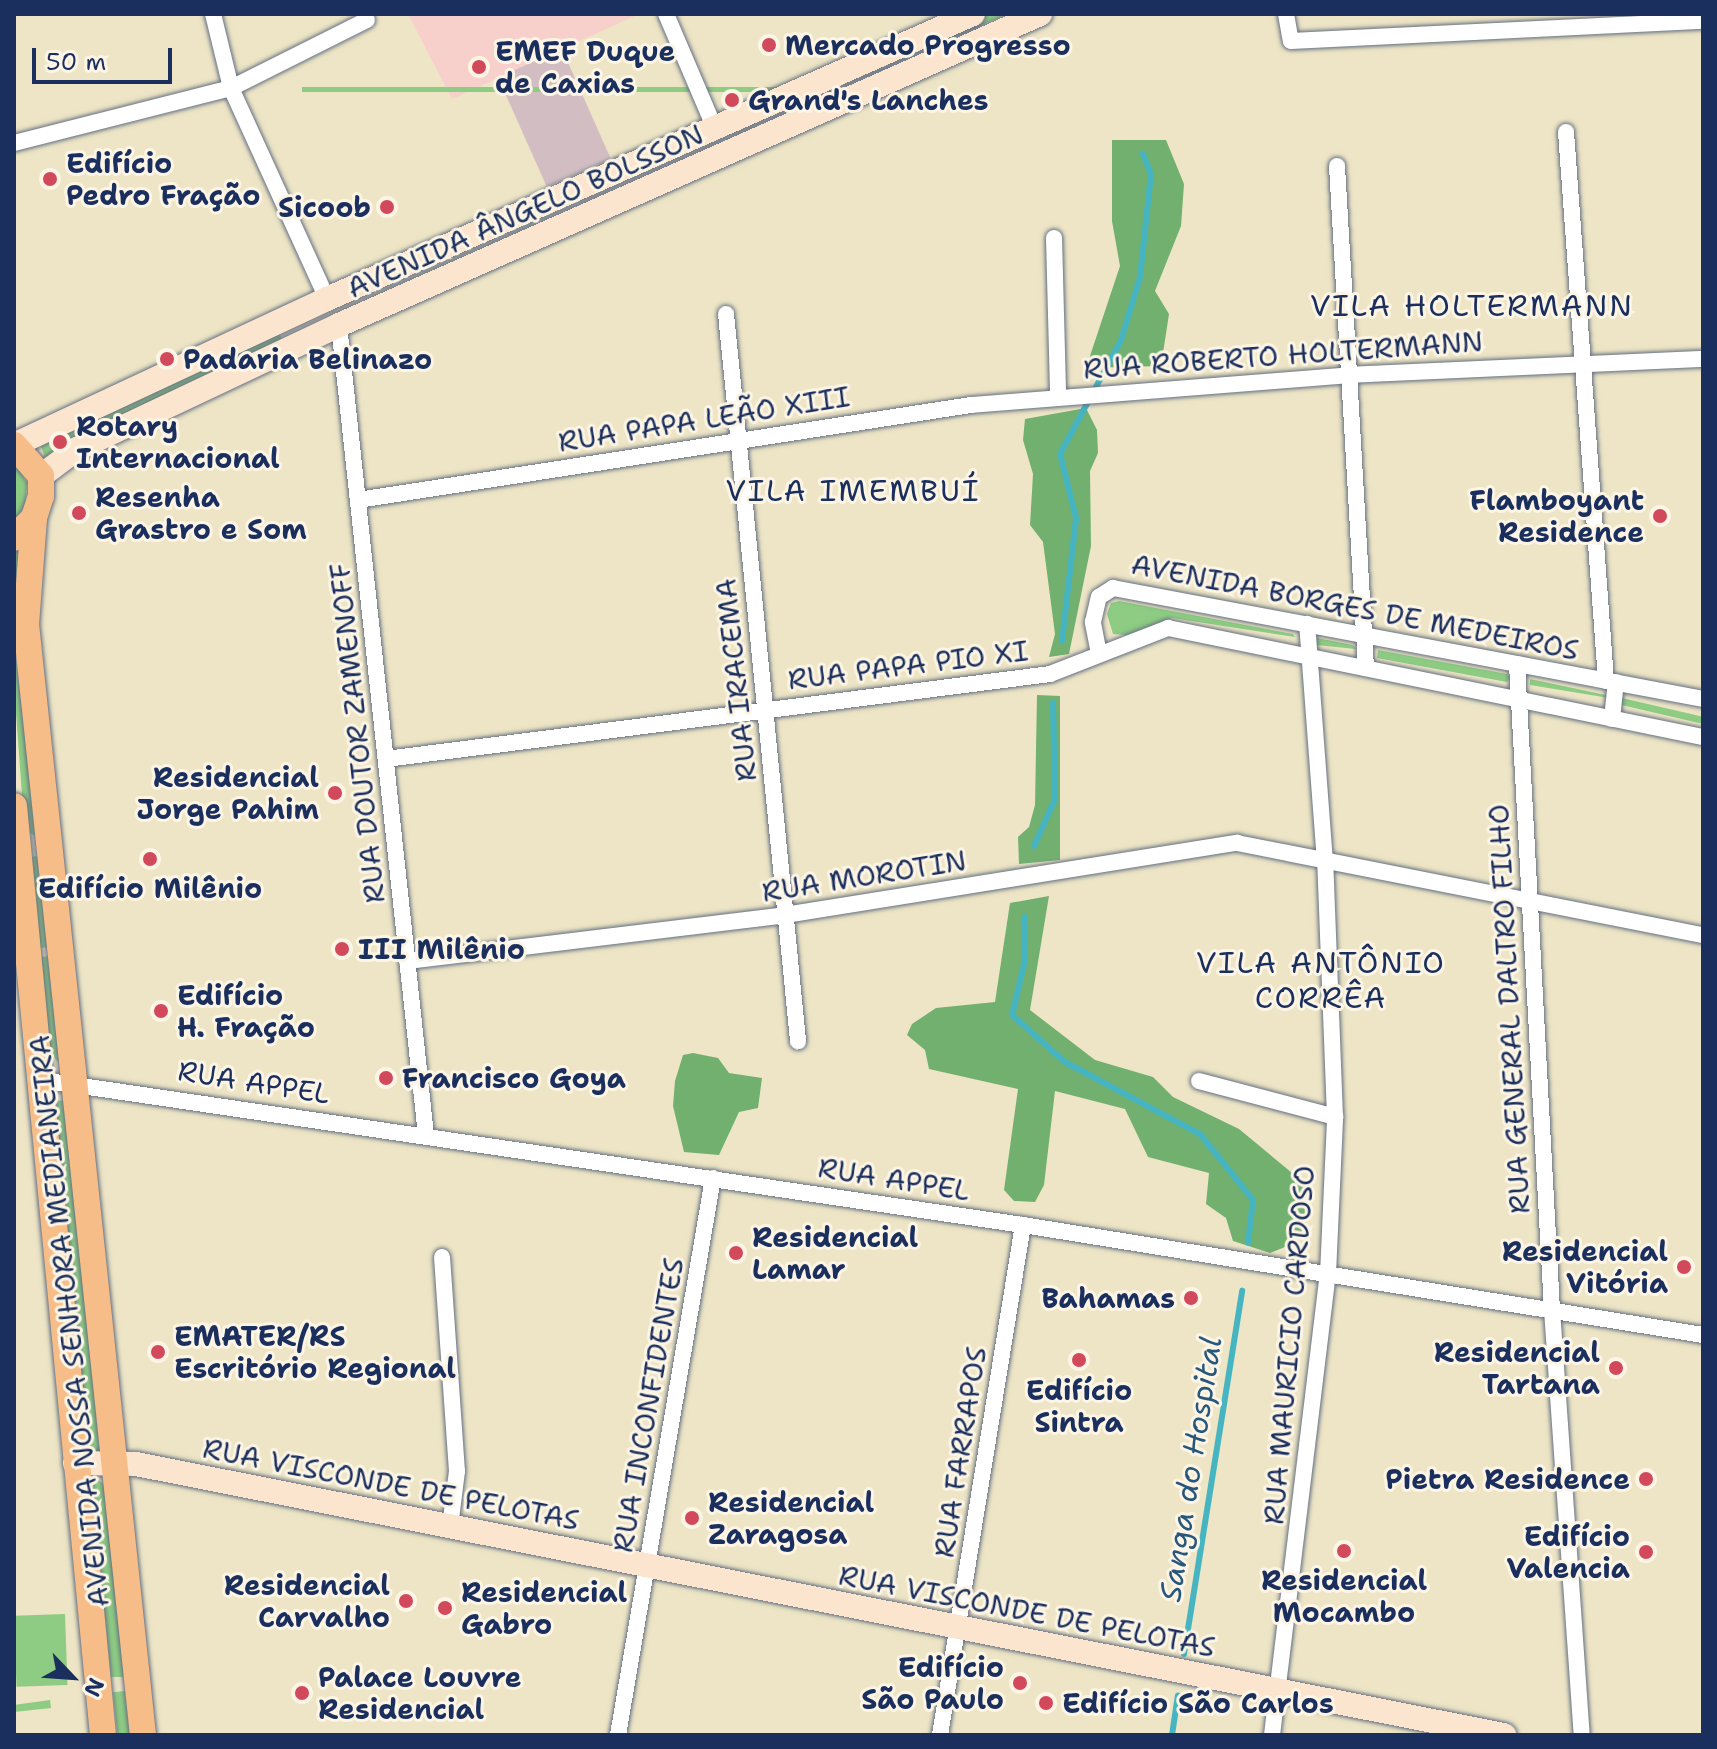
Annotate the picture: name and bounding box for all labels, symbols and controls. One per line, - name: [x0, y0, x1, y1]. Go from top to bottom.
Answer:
- place label: Mercado Progresso: [785, 28, 1071, 62]
- scale bar: [36, 32, 176, 82]
- place label: EMEF Duque de Caxias: [495, 34, 675, 100]
- marker: Mercado Progresso: [760, 36, 778, 54]
- text: 50 m: [46, 46, 106, 78]
- marker: EMEF Duque de Caxias: [470, 58, 488, 76]
- place label: Grand's Lanches: [748, 83, 989, 117]
- marker: Grand's Lanches: [723, 91, 741, 109]
- street label: AVENIDA ÂNGELO BOLSSON: [342, 117, 708, 305]
- place label: Edifício Pedro Fração: [66, 146, 260, 212]
- marker: Edifício Pedro Fração: [41, 170, 59, 188]
- place label: Sicoob: [278, 190, 371, 224]
- marker: Sicoob: [378, 198, 396, 216]
- district label: VILA HOLTERMANN: [1310, 288, 1634, 324]
- street label: RUA ROBERTO HOLTERMANN: [1082, 324, 1484, 386]
- place label: Padaria Belinazo: [183, 342, 432, 376]
- marker: Padaria Belinazo: [158, 350, 176, 368]
- street label: RUA PAPA LEÃO XIII: [556, 379, 852, 459]
- place label: Rotary Internacional: [76, 409, 280, 475]
- marker: Rotary Internacional: [51, 433, 69, 451]
- district label: VILA IMEMBUÍ: [725, 473, 981, 509]
- place label: Resenha Grastro e Som: [95, 480, 307, 546]
- place label: Flamboyant Residence: [1470, 483, 1644, 549]
- marker: Resenha Grastro e Som: [70, 504, 88, 522]
- marker: Flamboyant Residence: [1651, 507, 1669, 525]
- street label: AVENIDA BORGES DE MEDEIROS: [1128, 547, 1582, 667]
- street label: RUA DOUTOR ZAMENOFF: [322, 561, 392, 905]
- street label: RUA IRACEMA: [709, 577, 763, 783]
- street label: RUA PAPA PIO XI: [786, 634, 1030, 696]
- place label: Residencial Jorge Pahim: [136, 760, 319, 826]
- marker: Residencial Jorge Pahim: [326, 784, 344, 802]
- street label: RUA GENERAL DALTRO FILHO: [1481, 803, 1537, 1215]
- street label: RUA MOROTIN: [759, 843, 969, 909]
- marker: Edifício Milênio: [141, 850, 159, 868]
- place label: Edifício Milênio: [38, 871, 262, 905]
- place label: III Milênio: [358, 932, 525, 966]
- marker: III Milênio: [333, 940, 351, 958]
- district label: VILA ANTÔNIO CORRÊA: [1196, 945, 1446, 1016]
- place label: Edifício H. Fração: [177, 978, 315, 1044]
- marker: Edifício H. Fração: [152, 1002, 170, 1020]
- street label: AVENIDA NOSSA SENHORA MEDIANEIRA: [22, 1033, 116, 1609]
- street label: RUA APPEL: [176, 1053, 332, 1111]
- place label: Francisco Goya: [402, 1061, 626, 1095]
- marker: Francisco Goya: [377, 1069, 395, 1087]
- street label: RUA APPEL: [816, 1150, 972, 1208]
- street label: RUA MAURICIO CARDOSO: [1257, 1164, 1321, 1526]
- place label: Residencial Lamar: [752, 1220, 918, 1286]
- place label: Residencial Vitória: [1502, 1234, 1668, 1300]
- marker: Residencial Lamar: [727, 1244, 745, 1262]
- street label: RUA INCONFIDENTES: [606, 1255, 690, 1555]
- marker: Residencial Vitória: [1675, 1258, 1693, 1276]
- place label: Bahamas: [1041, 1281, 1175, 1315]
- marker: Bahamas: [1182, 1289, 1200, 1307]
- place label: EMATER/RS Escritório Regional: [174, 1319, 456, 1385]
- water label: Sanga do Hospital: [1152, 1334, 1230, 1604]
- place label: Residencial Tartana: [1434, 1335, 1600, 1401]
- marker: EMATER/RS Escritório Regional: [149, 1343, 167, 1361]
- street label: RUA FARRAPOS: [927, 1344, 993, 1560]
- marker: Edifício Sintra: [1070, 1351, 1088, 1369]
- marker: Residencial Tartana: [1607, 1359, 1625, 1377]
- place label: Edifício Sintra: [1026, 1373, 1132, 1439]
- street label: RUA VISCONDE DE PELOTAS: [200, 1431, 582, 1537]
- place label: Pietra Residence: [1385, 1462, 1630, 1496]
- marker: Pietra Residence: [1637, 1470, 1655, 1488]
- place label: Residencial Zaragosa: [708, 1485, 874, 1551]
- marker: Residencial Zaragosa: [683, 1509, 701, 1527]
- place label: Edifício Valencia: [1507, 1519, 1630, 1585]
- marker: Residencial Mocambo: [1335, 1542, 1353, 1560]
- marker: Edifício Valencia: [1637, 1543, 1655, 1561]
- street label: RUA VISCONDE DE PELOTAS: [836, 1558, 1218, 1664]
- place label: Residencial Mocambo: [1261, 1563, 1427, 1629]
- place label: Residencial Carvalho: [224, 1568, 390, 1634]
- place label: Residencial Gabro: [461, 1575, 627, 1641]
- marker: Residencial Carvalho: [397, 1592, 415, 1610]
- marker: Residencial Gabro: [436, 1599, 454, 1617]
- north arrow: [32, 1637, 112, 1717]
- place label: Edifício São Paulo: [861, 1650, 1004, 1716]
- place label: Palace Louvre Residencial: [318, 1660, 521, 1726]
- text: N: [77, 1673, 111, 1701]
- marker: Edifício São Paulo: [1011, 1674, 1029, 1692]
- marker: Palace Louvre Residencial: [293, 1684, 311, 1702]
- place label: Edifício São Carlos: [1062, 1686, 1334, 1720]
- marker: Edifício São Carlos: [1037, 1694, 1055, 1712]

